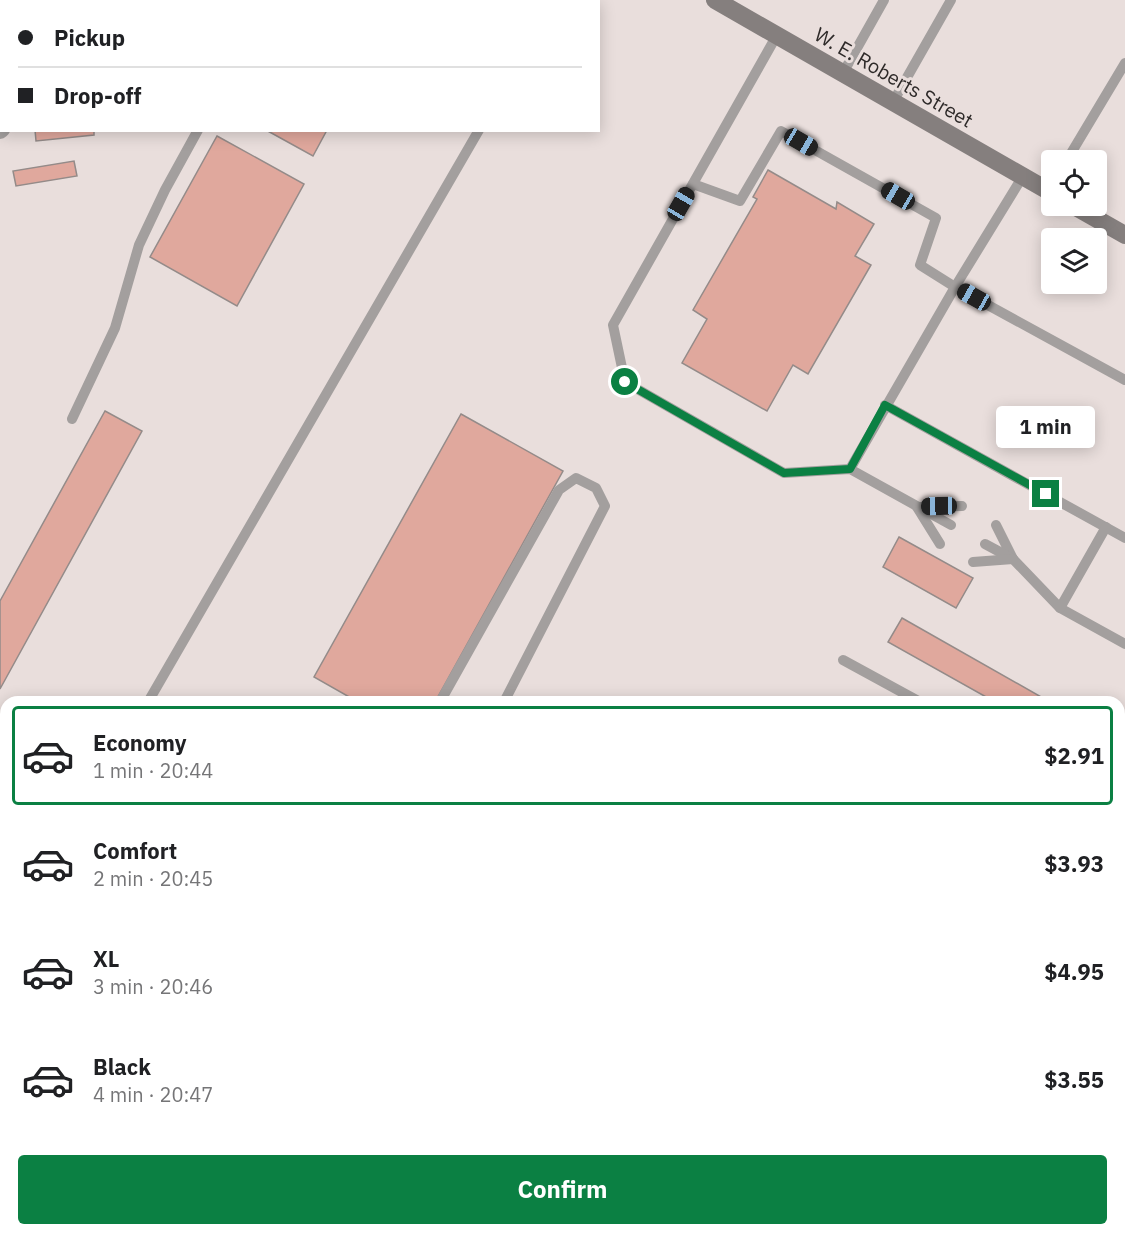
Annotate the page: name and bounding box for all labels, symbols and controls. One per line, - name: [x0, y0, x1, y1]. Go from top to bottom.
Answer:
- street label: W. E. Roberts Street: [810, 20, 978, 134]
- text: Pickup: [54, 23, 125, 52]
- text: Drop-off: [54, 81, 141, 110]
- car: [781, 125, 821, 159]
- map controls: [1041, 150, 1107, 294]
- button: locate: [1041, 150, 1107, 216]
- car: [878, 179, 918, 213]
- car: [664, 184, 698, 224]
- button: layers: [1041, 228, 1107, 294]
- car: [954, 280, 994, 314]
- route start: [611, 368, 638, 395]
- callout: 1 min: [996, 407, 1096, 449]
- text: 1 min: [1019, 413, 1072, 440]
- route end: [1032, 480, 1059, 507]
- car: [921, 497, 957, 515]
- text: Economy: [93, 728, 187, 757]
- icon: car: [21, 729, 75, 783]
- text: $2.91: [1044, 741, 1104, 770]
- text: 1 min · 20:44: [93, 757, 213, 784]
- text: Comfort: [93, 836, 177, 865]
- icon: car: [21, 837, 75, 891]
- text: $3.93: [1044, 849, 1104, 878]
- text: 2 min · 20:45: [93, 865, 213, 892]
- text: XL: [93, 944, 119, 973]
- icon: car: [21, 945, 75, 999]
- text: $4.95: [1044, 957, 1104, 986]
- text: 3 min · 20:46: [93, 973, 213, 1000]
- text: Black: [93, 1052, 151, 1081]
- icon: car: [21, 1053, 75, 1107]
- text: $3.55: [1044, 1065, 1104, 1094]
- text: 4 min · 20:47: [93, 1081, 213, 1108]
- button: Confirm: [18, 1155, 1107, 1224]

